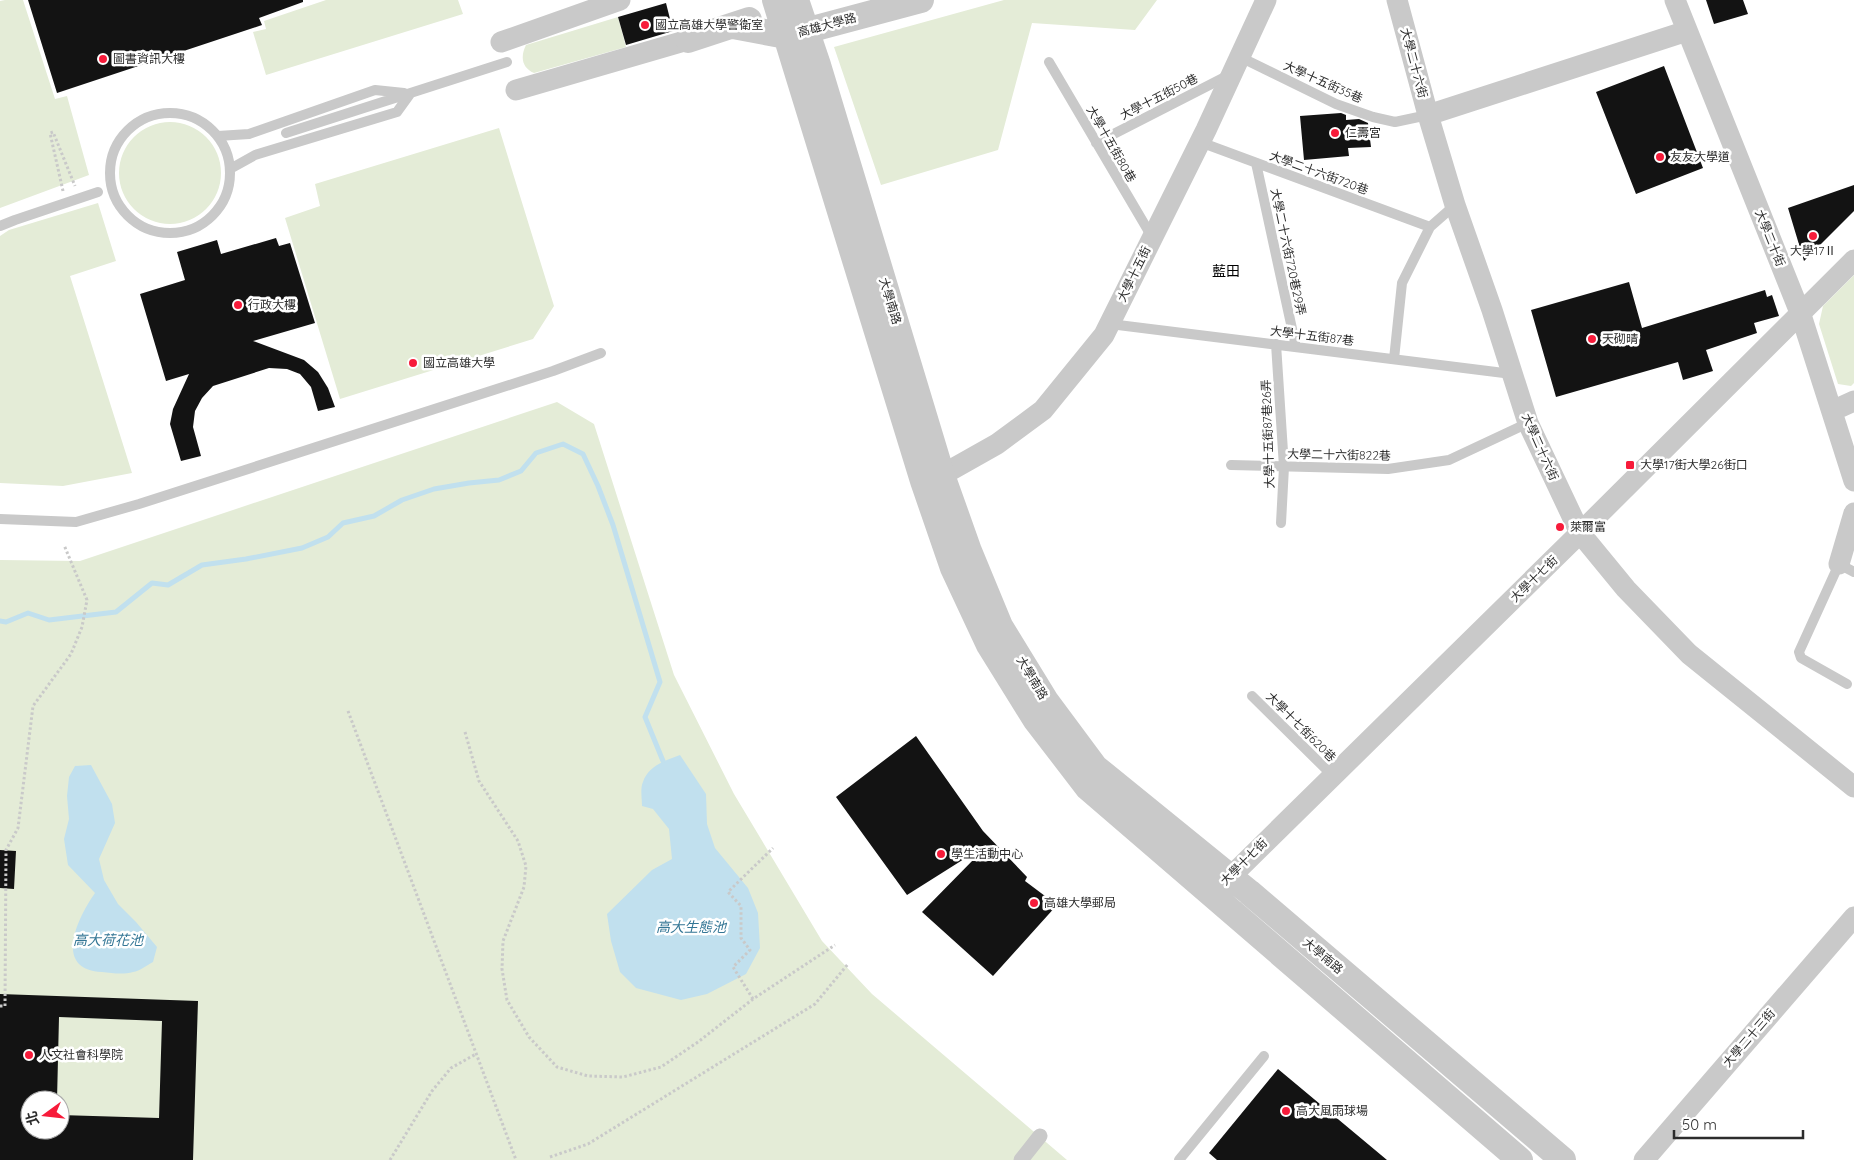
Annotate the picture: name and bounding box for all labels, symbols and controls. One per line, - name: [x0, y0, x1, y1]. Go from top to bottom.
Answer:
- street label: 高雄大學路: [796, 10, 858, 40]
- place label: 國立高雄大學警衛室: [655, 17, 763, 32]
- marker: 國立高雄大學警衛室: [639, 19, 651, 31]
- street label: 大學二十六街: [1398, 26, 1431, 100]
- place label: 圖書資訊大樓: [113, 51, 185, 66]
- marker: 圖書資訊大樓: [97, 53, 109, 65]
- street label: 大學十五街35巷: [1281, 57, 1365, 106]
- street label: 大學十五街50巷: [1117, 70, 1200, 123]
- street label: 大學十五街80巷: [1084, 103, 1139, 185]
- place label: 仁壽宮: [1345, 125, 1381, 140]
- marker: 仁壽宮: [1329, 127, 1341, 139]
- street label: 大學二十六街720巷: [1268, 148, 1371, 197]
- place label: 友友大學道: [1670, 149, 1730, 164]
- marker: 友友大學道: [1654, 151, 1666, 163]
- street label: 大學二十六街720巷29弄: [1268, 187, 1309, 317]
- street label: 大學二十街: [1752, 207, 1789, 268]
- marker: 大學17Ⅱ: [1807, 230, 1819, 242]
- place label: 大學17Ⅱ: [1790, 243, 1836, 258]
- street label: 大學十五街: [1114, 244, 1153, 304]
- district label: 藍田: [1212, 262, 1240, 280]
- street label: 大學南路: [876, 276, 905, 326]
- place label: 行政大樓: [248, 297, 296, 312]
- marker: 行政大樓: [232, 299, 244, 311]
- street label: 大學十五街87巷: [1269, 323, 1355, 348]
- place label: 天砌晴: [1602, 331, 1638, 346]
- marker: 天砌晴: [1586, 333, 1598, 345]
- place label: 國立高雄大學: [423, 355, 495, 370]
- marker: 國立高雄大學: [407, 357, 419, 369]
- street label: 大學十五街87巷26弄: [1258, 379, 1277, 489]
- street label: 大學二十六街: [1519, 411, 1562, 483]
- street label: 大學二十六街822巷: [1287, 446, 1391, 463]
- place label: 大學17街大學26街口: [1640, 457, 1748, 472]
- marker: 大學17街大學26街口: [1624, 459, 1636, 471]
- place label: 萊爾富: [1570, 519, 1606, 534]
- marker: 萊爾富: [1554, 521, 1566, 533]
- street label: 大學十七街: [1507, 552, 1560, 605]
- street label: 大學南路: [1014, 653, 1051, 702]
- street label: 大學十七街620巷: [1263, 689, 1339, 765]
- street label: 大學十七街: [1217, 835, 1270, 888]
- place label: 學生活動中心: [951, 846, 1023, 861]
- marker: 學生活動中心: [935, 848, 947, 860]
- place label: 高雄大學郵局: [1044, 895, 1116, 910]
- marker: 高雄大學郵局: [1028, 897, 1040, 909]
- water label: 高大生態池: [656, 918, 728, 936]
- water label: 高大荷花池: [73, 931, 145, 949]
- street label: 大學南路: [1300, 934, 1347, 977]
- street label: 大學二十三街: [1719, 1006, 1778, 1070]
- place label: 人文社會科學院: [39, 1047, 123, 1062]
- marker: 人文社會科學院: [23, 1049, 35, 1061]
- north arrow: [20, 1090, 70, 1140]
- place label: 高大風雨球場: [1296, 1103, 1368, 1118]
- marker: 高大風雨球場: [1280, 1105, 1292, 1117]
- scale bar: [1674, 1108, 1803, 1140]
- text: 北: [22, 1109, 43, 1127]
- text: 50 m: [1682, 1115, 1717, 1134]

